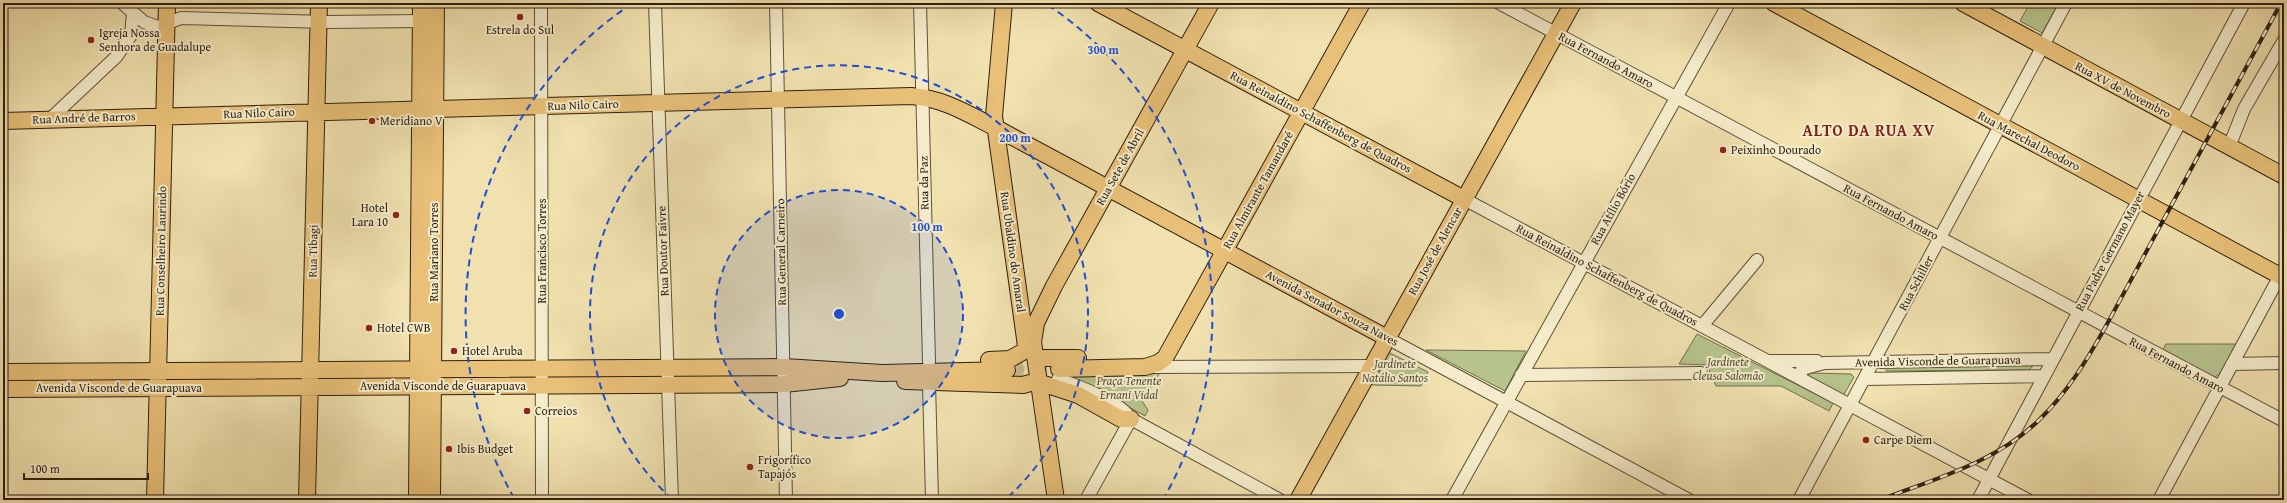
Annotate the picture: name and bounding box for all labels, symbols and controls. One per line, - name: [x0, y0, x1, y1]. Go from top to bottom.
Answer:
- marker: Estrela do Sul: [515, 12, 525, 22]
- place label: Estrela do Sul: [486, 21, 555, 38]
- place label: Igreja Nossa Senhora de Guadalupe: [99, 24, 212, 55]
- street label: Rua Fernando Amaro: [1556, 27, 1657, 92]
- marker: Igreja Nossa Senhora de Guadalupe: [86, 35, 96, 45]
- text: 300 m: [1087, 41, 1120, 58]
- street label: Rua XV de Novembro: [2072, 57, 2174, 122]
- street label: Rua Reinaldino Schaffenberg de Quadros: [1227, 66, 1415, 177]
- street label: Rua Nilo Cairo: [547, 95, 619, 114]
- street label: Rua Nilo Cairo: [223, 103, 295, 122]
- street label: Rua Marechal Deodoro: [1975, 106, 2083, 175]
- street label: Rua André de Barros: [32, 107, 136, 128]
- place label: Meridiano V: [380, 112, 443, 129]
- marker: Meridiano V: [367, 116, 377, 126]
- district label: ALTO DA RUA XV: [1803, 118, 1935, 142]
- street label: Rua Sete de Abril: [1091, 125, 1148, 208]
- street label: Rua Almirante Tamandaré: [1218, 128, 1297, 252]
- text: 200 m: [999, 129, 1032, 146]
- place label: Peixinho Dourado: [1731, 141, 1821, 158]
- marker: Peixinho Dourado: [1718, 145, 1728, 155]
- street label: Rua da Paz: [915, 156, 932, 210]
- street label: Rua Atílio Bório: [1586, 170, 1639, 248]
- street label: Rua Fernando Amaro: [1841, 179, 1942, 244]
- street label: Rua Conselheiro Laurindo: [151, 186, 170, 316]
- street label: Rua Padre Germano Mayer: [2071, 188, 2148, 314]
- street label: Rua Ubaldino do Amaral: [997, 190, 1030, 314]
- street label: Rua Francisco Torres: [533, 198, 550, 303]
- street label: Rua General Carneiro: [771, 198, 790, 306]
- place label: Hotel Lara 10: [352, 199, 389, 230]
- street label: Rua Mariano Torres: [425, 202, 442, 302]
- street label: Rua José de Alencar: [1403, 204, 1466, 298]
- street label: Rua Doutor Faivre: [652, 205, 673, 296]
- marker: Hotel Lara 10: [391, 210, 401, 220]
- text: 100 m: [911, 218, 944, 235]
- street label: Rua Reinaldino Schaffenberg de Quadros: [1513, 219, 1701, 330]
- street label: Rua Tibagi: [304, 224, 321, 278]
- street label: Rua Schiller: [1894, 252, 1937, 313]
- street label: Avenida Senador Souza Naves: [1263, 265, 1402, 350]
- centre of rings: [832, 307, 846, 321]
- place label: Hotel CWB: [377, 319, 431, 336]
- marker: Hotel CWB: [364, 323, 374, 333]
- street label: Rua Fernando Amaro: [2127, 332, 2228, 397]
- place label: Hotel Aruba: [462, 342, 523, 359]
- marker: Hotel Aruba: [449, 346, 459, 356]
- street label: Avenida Visconde de Guarapuava: [1855, 351, 2021, 370]
- park label: Jardinete Cleusa Salomão: [1693, 353, 1763, 384]
- park label: Jardinete Natálio Santos: [1362, 355, 1429, 386]
- park label: Praça Tenente Ernani Vidal: [1096, 372, 1161, 403]
- street label: Avenida Visconde de Guarapuava: [360, 377, 526, 394]
- street label: Avenida Visconde de Guarapuava: [36, 379, 202, 396]
- place label: Correios: [535, 402, 577, 419]
- marker: Correios: [522, 406, 532, 416]
- place label: Carpe Diem: [1874, 431, 1932, 448]
- marker: Carpe Diem: [1861, 435, 1871, 445]
- place label: Ibis Budget: [457, 440, 514, 457]
- marker: Ibis Budget: [444, 444, 454, 454]
- place label: Frigorífico Tapajós: [758, 451, 811, 482]
- scale bar: [24, 455, 148, 481]
- text: 100 m: [30, 460, 60, 477]
- marker: Frigorífico Tapajós: [745, 462, 755, 472]

